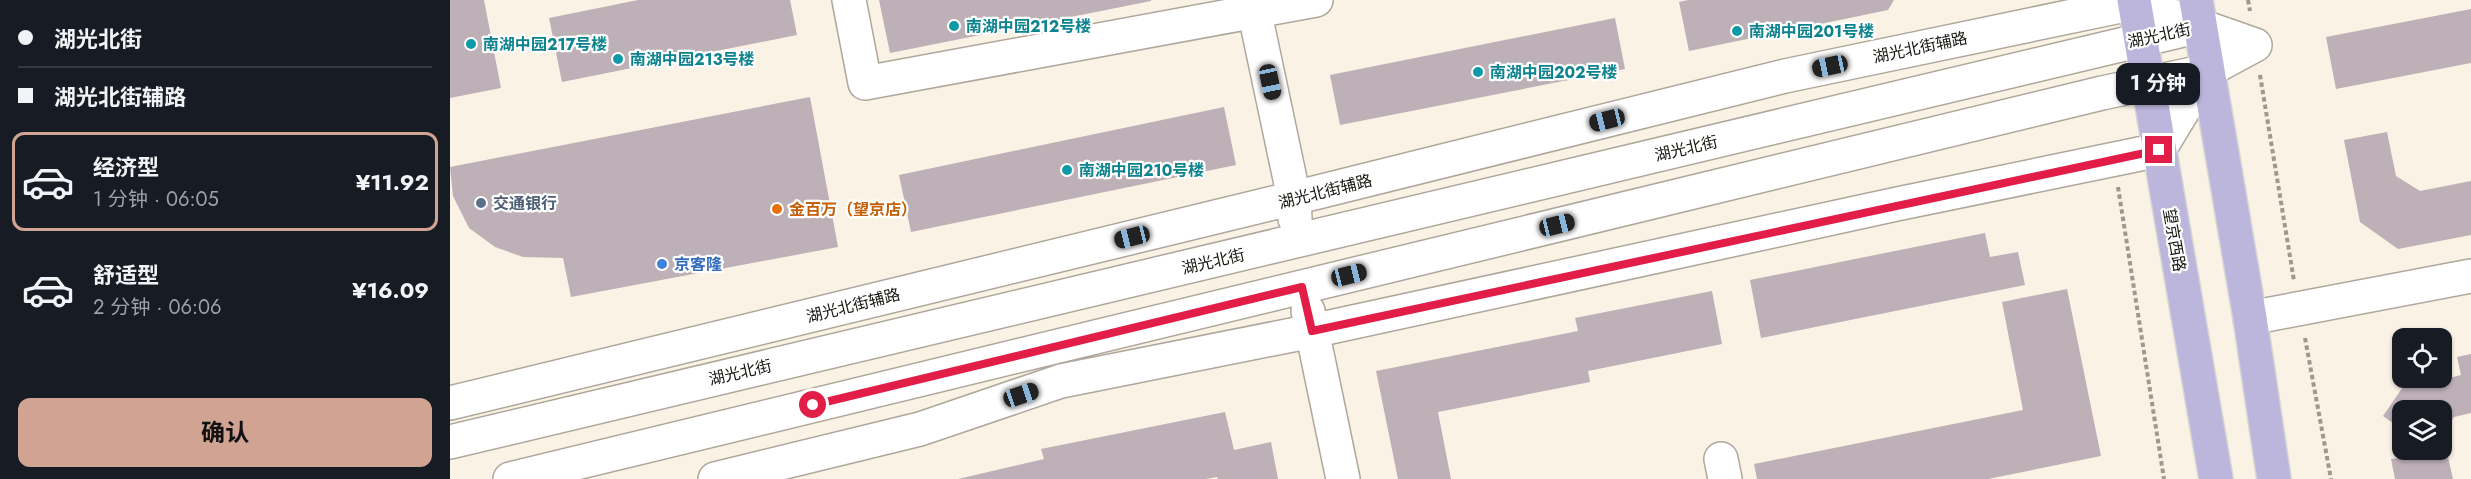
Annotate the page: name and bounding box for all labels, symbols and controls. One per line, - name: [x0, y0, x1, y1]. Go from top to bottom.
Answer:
- place label: 南湖中园212号楼: [966, 15, 1091, 38]
- street label: 湖光北街: [2125, 18, 2193, 53]
- marker: 南湖中园212号楼: [947, 19, 961, 33]
- place label: 南湖中园201号楼: [1749, 20, 1874, 43]
- text: 湖光北街: [54, 23, 142, 55]
- marker: 南湖中园201号楼: [1730, 24, 1744, 38]
- street label: 湖光北街辅路: [1871, 26, 1969, 69]
- place label: 南湖中园217号楼: [483, 33, 607, 56]
- marker: 南湖中园217号楼: [464, 37, 478, 51]
- place label: 南湖中园213号楼: [630, 48, 755, 71]
- marker: 南湖中园213号楼: [611, 52, 625, 66]
- car: [1811, 53, 1849, 79]
- place label: 南湖中园202号楼: [1490, 61, 1618, 84]
- car: [1257, 63, 1283, 101]
- callout: 1 分钟: [2117, 63, 2201, 105]
- marker: 南湖中园202号楼: [1471, 65, 1485, 79]
- text: 1 分钟: [2130, 69, 2186, 98]
- text: 湖光北街辅路: [54, 81, 186, 113]
- car: [1587, 107, 1627, 133]
- street label: 湖光北街: [1652, 130, 1720, 167]
- route end: [2145, 136, 2172, 163]
- text: 经济型: [93, 151, 159, 183]
- icon: car: [21, 155, 75, 209]
- place label: 南湖中园210号楼: [1079, 159, 1204, 182]
- marker: 南湖中园210号楼: [1060, 163, 1074, 177]
- text: ¥11.92: [356, 166, 429, 198]
- street label: 湖光北街辅路: [1276, 169, 1374, 214]
- text: 1 分钟 · 06:05: [93, 185, 219, 214]
- place label: 交通银行: [493, 192, 557, 215]
- marker: 交通银行: [474, 196, 488, 210]
- place label: 金百万（望京店）: [789, 198, 917, 221]
- marker: 金百万（望京店）: [770, 202, 784, 216]
- street label: 望京西路: [2158, 207, 2191, 274]
- car: [1537, 212, 1577, 238]
- car: [1112, 224, 1152, 250]
- street label: 湖光北街: [1179, 243, 1247, 280]
- place label: 京客隆: [674, 253, 722, 276]
- marker: 京客隆: [655, 257, 669, 271]
- text: 舒适型: [93, 259, 159, 291]
- car: [1329, 262, 1369, 288]
- icon: car: [21, 263, 75, 317]
- text: ¥16.09: [352, 274, 429, 306]
- street label: 湖光北街辅路: [804, 283, 902, 328]
- text: 2 分钟 · 06:06: [93, 293, 221, 322]
- map controls: [2392, 328, 2452, 460]
- button: locate: [2392, 328, 2452, 388]
- street label: 湖光北街: [706, 354, 774, 391]
- car: [1001, 381, 1041, 409]
- route start: [799, 391, 826, 418]
- button: 确认: [18, 398, 432, 467]
- button: layers: [2392, 400, 2452, 460]

